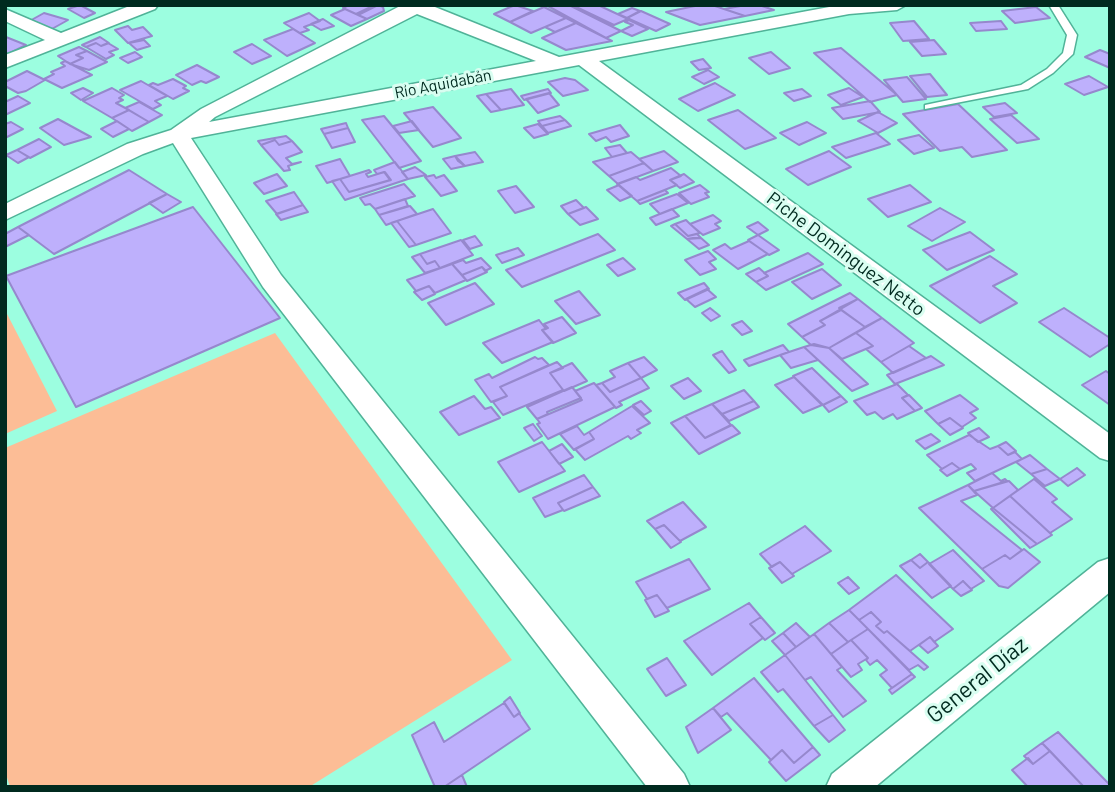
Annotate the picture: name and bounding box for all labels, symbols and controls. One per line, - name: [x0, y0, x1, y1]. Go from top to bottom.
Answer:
- street label: Río Aquidabán: [393, 65, 493, 103]
- street label: Piche Dominguez Netto: [762, 187, 930, 321]
- street label: General Díaz: [921, 631, 1033, 729]

